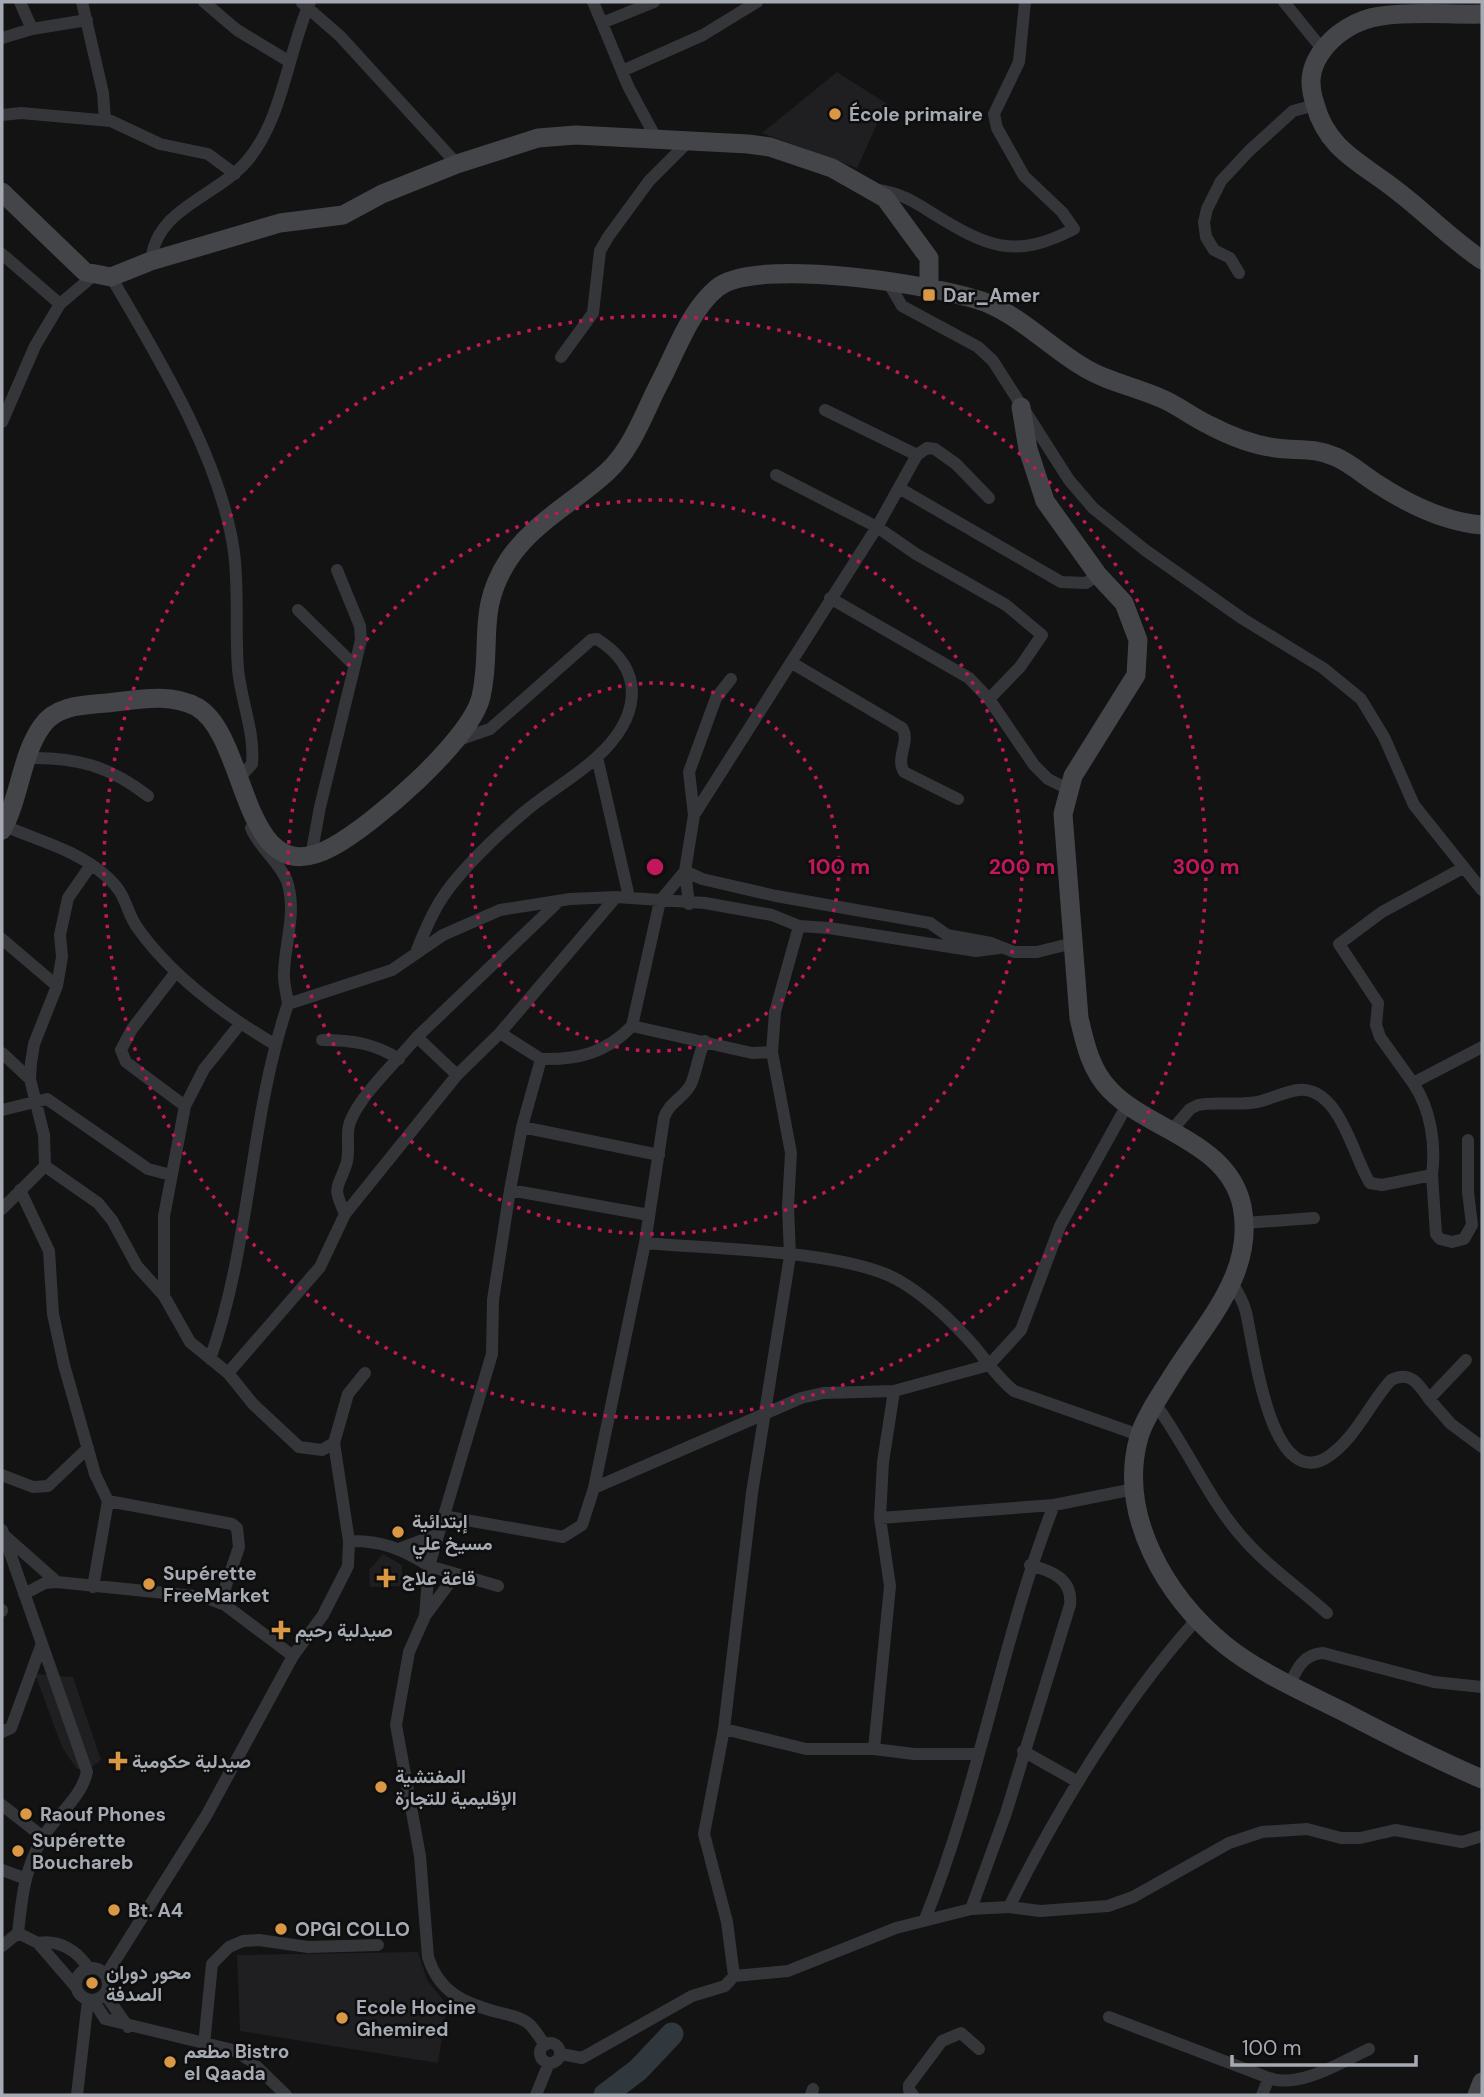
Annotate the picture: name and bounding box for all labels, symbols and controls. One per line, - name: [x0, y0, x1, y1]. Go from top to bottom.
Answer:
- place label: École primaire: [849, 102, 983, 127]
- marker: École primaire: [827, 106, 843, 122]
- place label: Dar_Amer: [943, 283, 1040, 308]
- marker: Dar_Amer: [921, 287, 937, 303]
- text: 100 m: [808, 853, 870, 881]
- text: 200 m: [989, 853, 1055, 881]
- text: 300 m: [1173, 853, 1239, 881]
- centre of rings: [643, 855, 667, 879]
- place label: إبتدائية مسيخ علي: [412, 1509, 493, 1560]
- marker: إبتدائية مسيخ علي: [390, 1524, 406, 1540]
- place label: Supérette FreeMarket: [163, 1561, 270, 1608]
- place label: قاعة علاج: [402, 1566, 476, 1591]
- marker: قاعة علاج: [376, 1568, 396, 1588]
- marker: Supérette FreeMarket: [141, 1576, 157, 1592]
- place label: صيدلية رحيم: [295, 1618, 393, 1643]
- marker: صيدلية رحيم: [273, 1622, 289, 1638]
- place label: صيدلية حكومية: [132, 1749, 251, 1774]
- marker: صيدلية حكومية: [110, 1753, 126, 1769]
- place label: المفتشية الإقليمية للتجارة: [395, 1764, 517, 1811]
- marker: المفتشية الإقليمية للتجارة: [373, 1779, 389, 1795]
- place label: Raouf Phones: [40, 1802, 166, 1827]
- marker: Raouf Phones: [18, 1806, 34, 1822]
- place label: Supérette Bouchareb: [32, 1828, 133, 1875]
- marker: Supérette Bouchareb: [10, 1843, 26, 1859]
- place label: Bt. A4: [128, 1898, 183, 1923]
- marker: Bt. A4: [106, 1902, 122, 1918]
- place label: OPGI COLLO: [295, 1917, 410, 1942]
- marker: OPGI COLLO: [273, 1921, 289, 1937]
- place label: محور دوران الصدفة: [106, 1960, 191, 2007]
- marker: محور دوران الصدفة: [84, 1975, 100, 1991]
- place label: Ecole Hocine Ghemired: [356, 1995, 476, 2042]
- marker: Ecole Hocine Ghemired: [334, 2010, 350, 2026]
- scale bar: [1232, 2024, 1416, 2068]
- text: 100 m: [1242, 2034, 1302, 2062]
- place label: مطعم Bistro el Qaada: [184, 2039, 289, 2086]
- marker: مطعم Bistro el Qaada: [162, 2054, 178, 2070]

